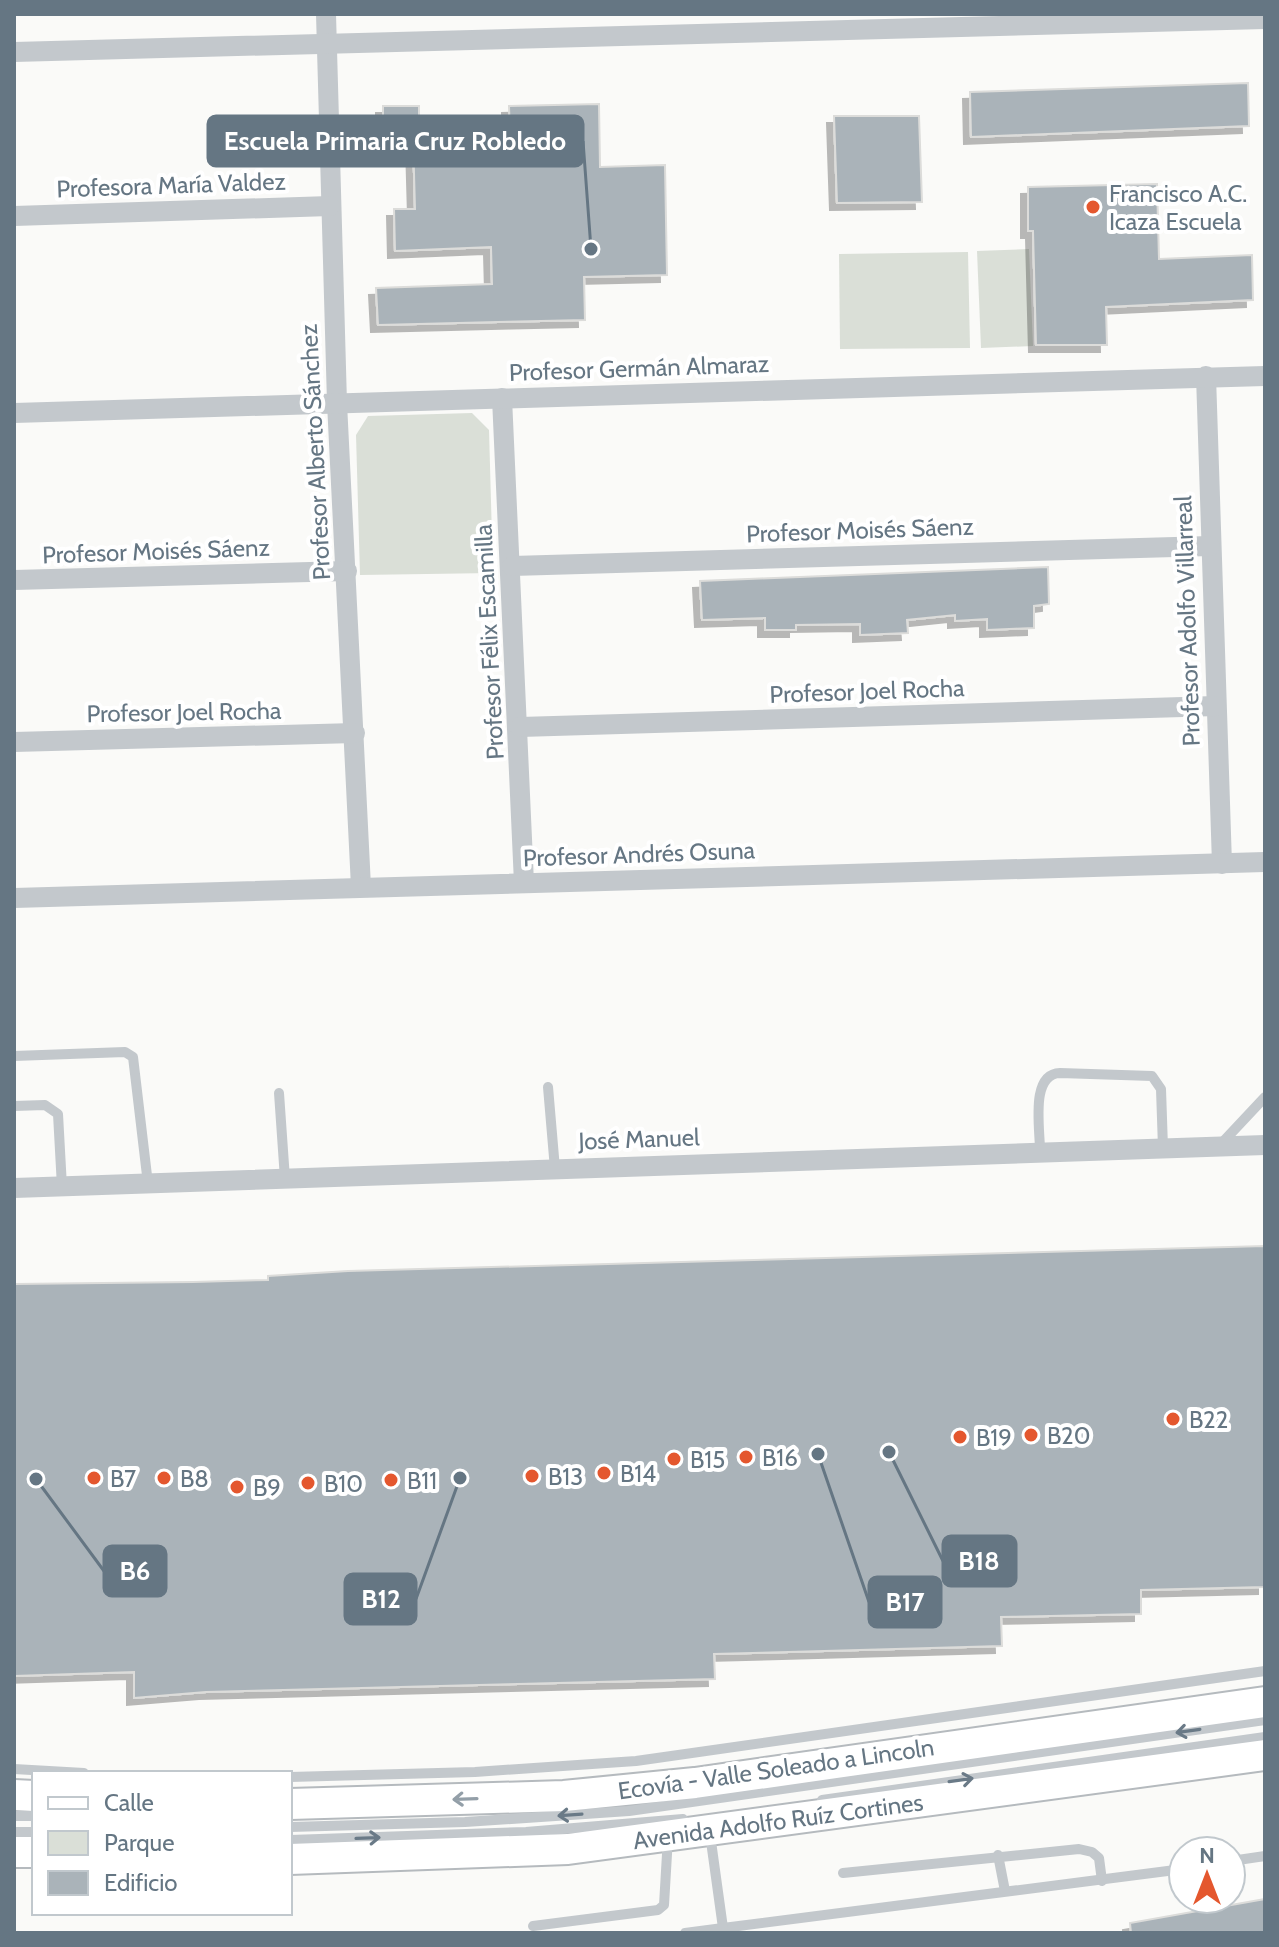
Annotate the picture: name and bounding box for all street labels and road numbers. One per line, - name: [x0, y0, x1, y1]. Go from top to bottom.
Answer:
- street label: Profesora María Valdez: [56, 167, 286, 203]
- street label: Profesor Alberto Sánchez: [294, 323, 336, 581]
- street label: Profesor Germán Almaraz: [508, 349, 770, 387]
- street label: Profesor Adolfo Villarreal: [1168, 495, 1206, 747]
- street label: Profesor Moisés Sáenz: [746, 512, 974, 548]
- street label: Profesor Félix Escamilla: [468, 523, 510, 761]
- street label: Profesor Moisés Sáenz: [42, 533, 270, 569]
- street label: Profesor Joel Rocha: [769, 673, 965, 709]
- street label: Profesor Joel Rocha: [86, 696, 282, 728]
- street label: Profesor Andrés Osuna: [522, 835, 756, 873]
- street label: José Manuel: [577, 1122, 701, 1156]
- street label: Ecovía - Valle Soleado a Lincoln: [616, 1732, 936, 1806]
- street label: Avenida Adolfo Ruíz Cortines: [631, 1787, 925, 1855]

